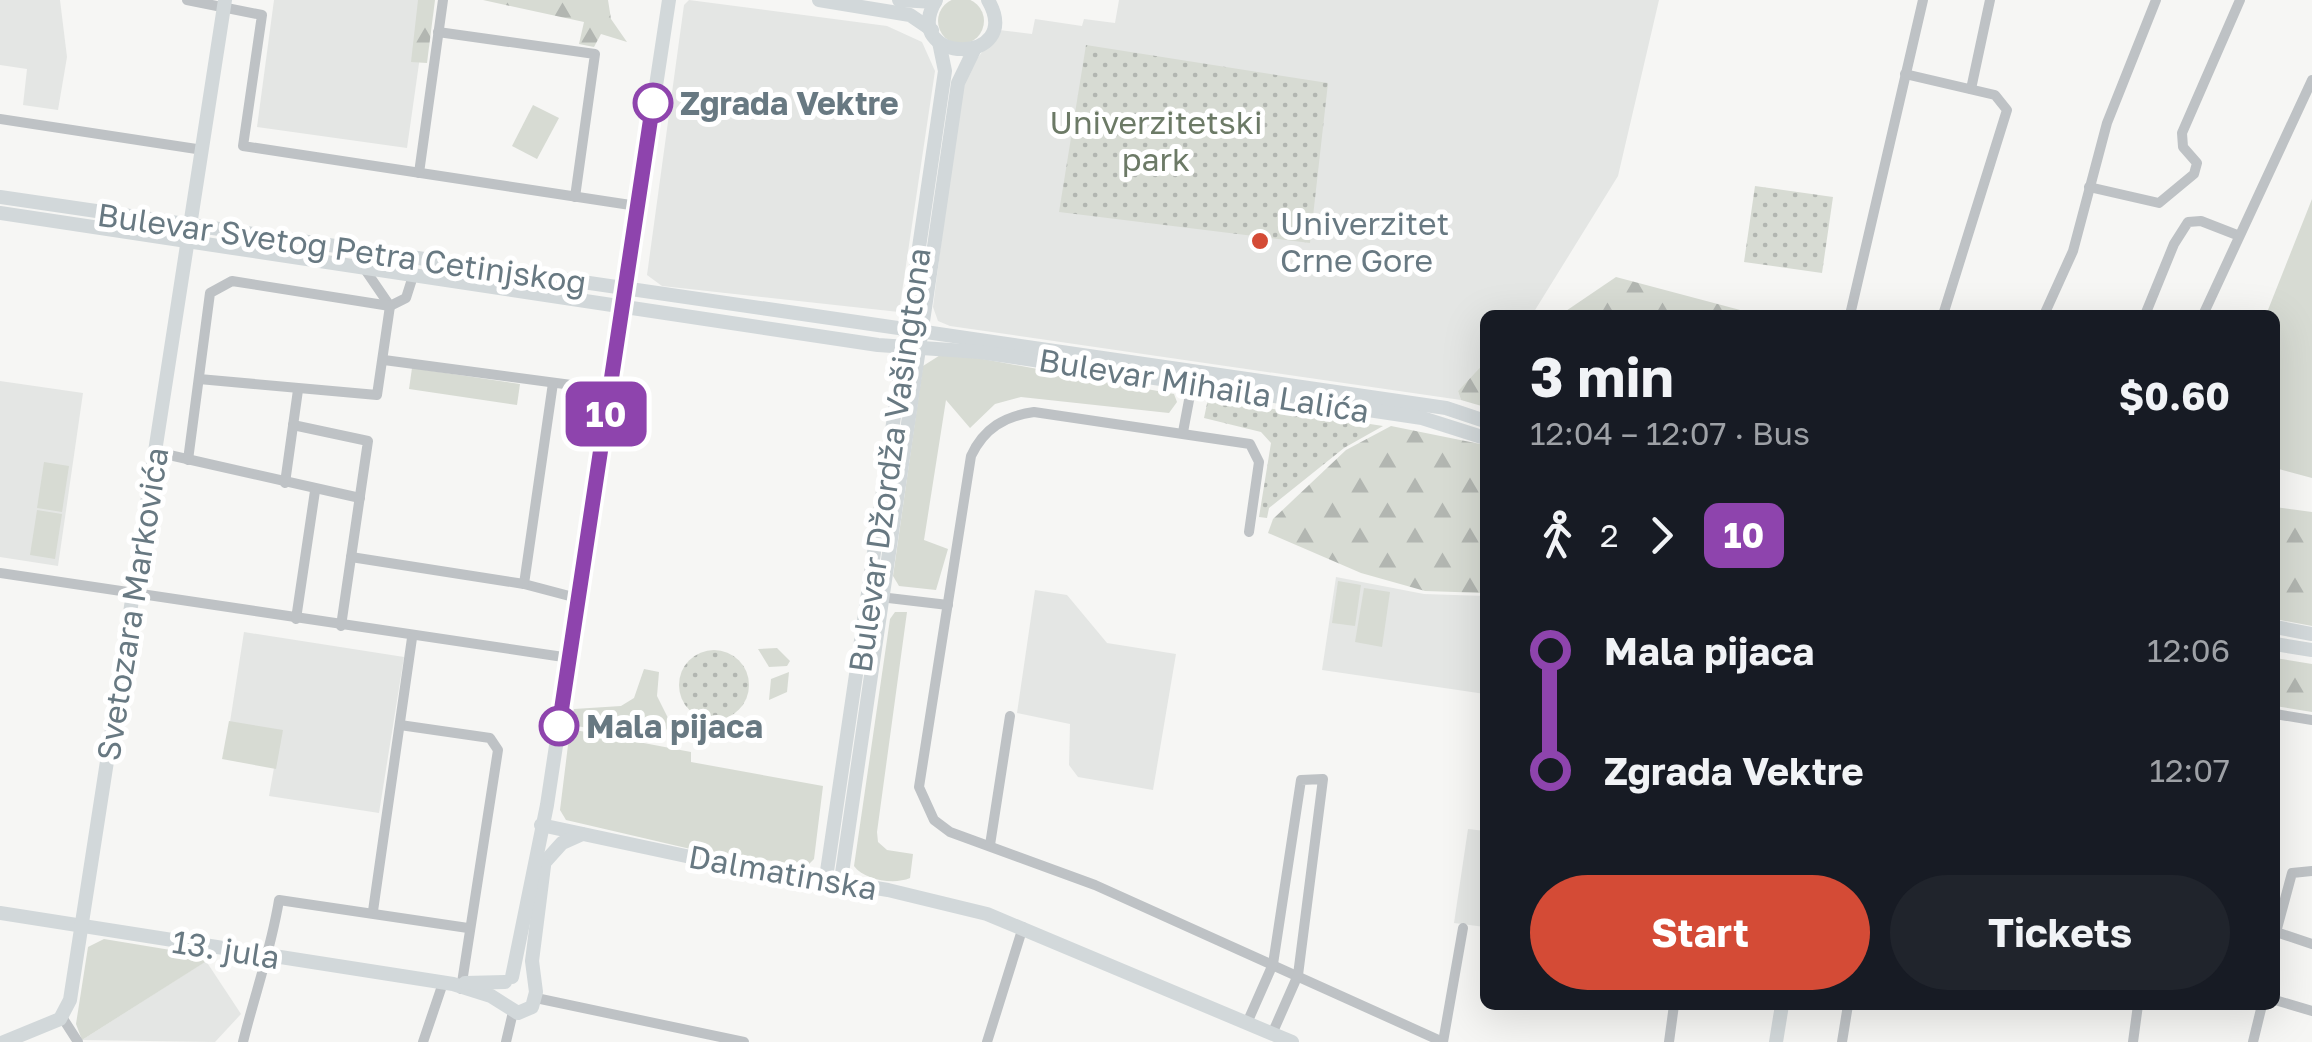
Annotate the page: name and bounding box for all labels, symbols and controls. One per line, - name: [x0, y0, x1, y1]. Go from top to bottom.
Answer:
- marker: Zgrada Vektre: [634, 84, 672, 122]
- place label: Zgrada Vektre: [680, 84, 899, 122]
- park label: Univerzitetski park: [1050, 103, 1262, 178]
- street label: Bulevar Svetog Petra Cetinjskog: [95, 195, 589, 301]
- place label: Univerzitet Crne Gore: [1280, 204, 1449, 279]
- marker: Univerzitet Crne Gore: [1249, 230, 1271, 252]
- street label: Bulevar Džordža Vašingtona: [840, 245, 938, 675]
- street label: Bulevar Mihaila Lalića: [1036, 340, 1372, 430]
- text: 3 min: [1530, 343, 1674, 409]
- text: $0.60: [2119, 373, 2230, 418]
- line badge: 10: [561, 382, 651, 446]
- text: 10: [586, 393, 626, 435]
- text: 12:04 – 12:07 · Bus: [1530, 414, 1810, 452]
- street label: Svetozara Markovića: [88, 445, 176, 763]
- icon: walk: [1530, 508, 1585, 563]
- icon: forward: [1634, 508, 1689, 563]
- text: 10: [1724, 514, 1764, 556]
- text: 2: [1600, 516, 1619, 554]
- text: Mala pijaca: [1604, 628, 1814, 673]
- text: 12:06: [2147, 631, 2230, 669]
- marker: Mala pijaca: [540, 707, 578, 745]
- place label: Mala pijaca: [586, 707, 763, 745]
- text: Zgrada Vektre: [1604, 748, 1864, 793]
- text: 12:07: [2150, 751, 2230, 789]
- street label: Dalmatinska: [686, 837, 880, 907]
- button: Start: [1530, 875, 1870, 990]
- button: Tickets: [1890, 875, 2230, 990]
- street label: 13. jula: [170, 922, 282, 976]

